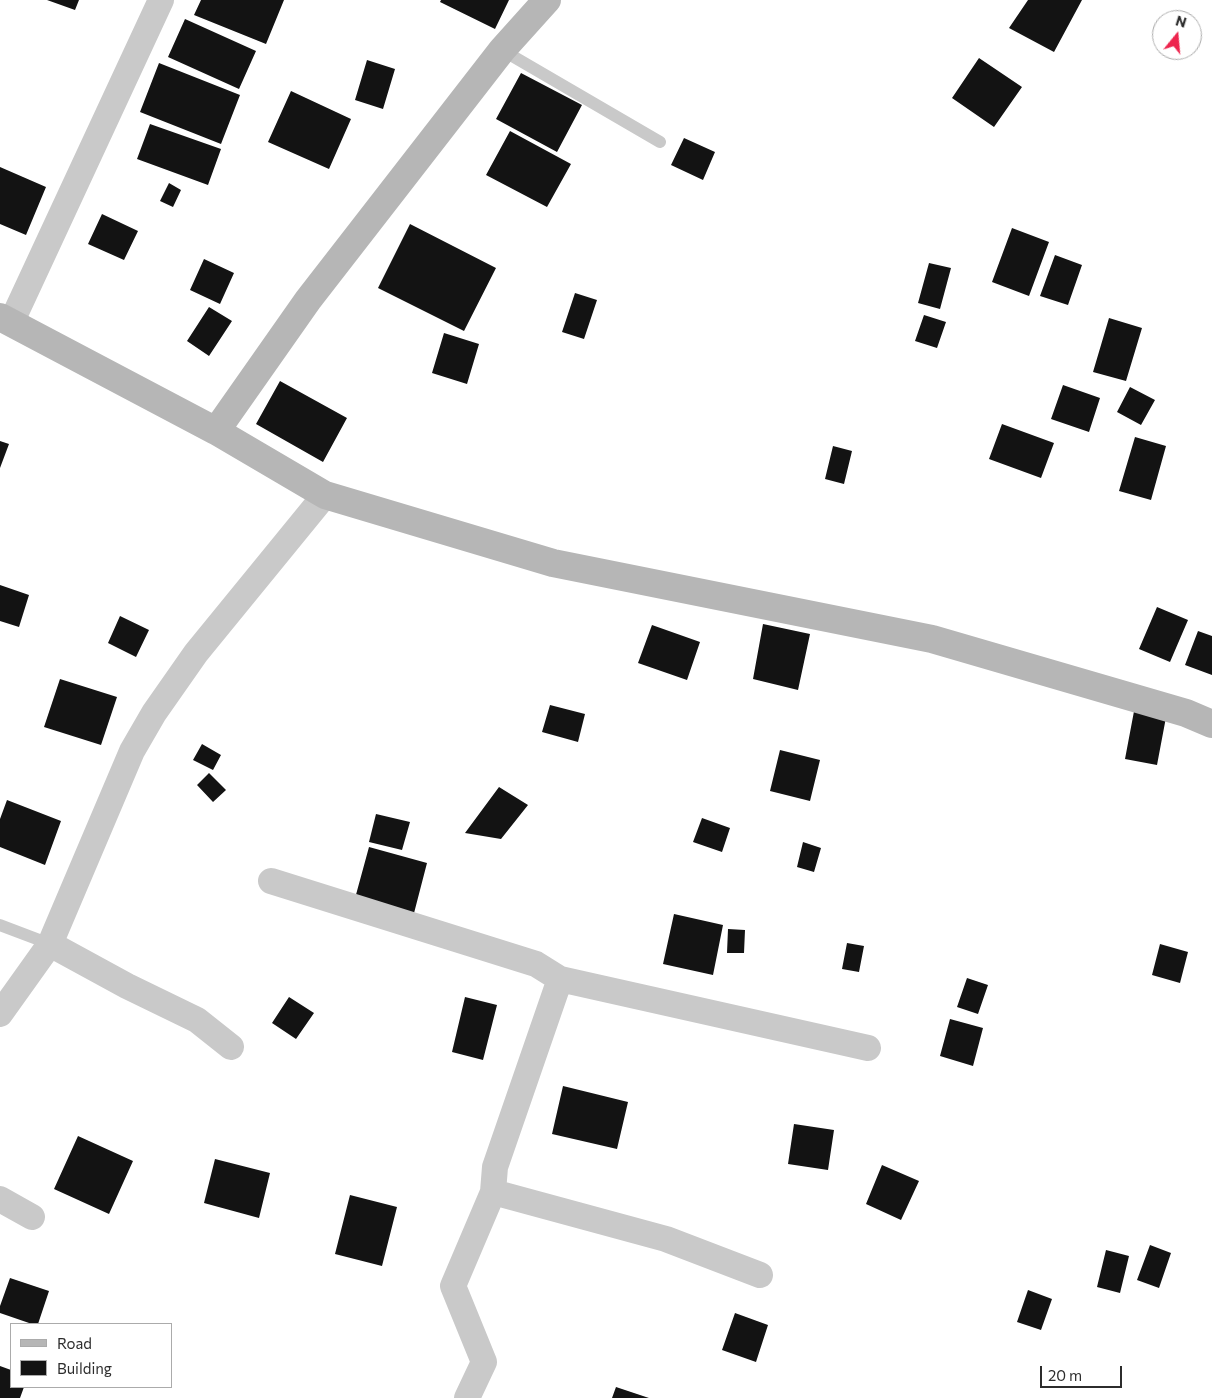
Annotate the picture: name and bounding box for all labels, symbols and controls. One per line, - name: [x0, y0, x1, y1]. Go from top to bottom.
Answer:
- north arrow: [1152, 10, 1202, 60]
- text: N: [1174, 11, 1189, 31]
- legend: [10, 1323, 172, 1388]
- text: Road: [57, 1334, 92, 1352]
- scale bar: [1042, 1356, 1124, 1388]
- text: Building: [57, 1359, 112, 1377]
- text: 20 m: [1048, 1366, 1082, 1384]

